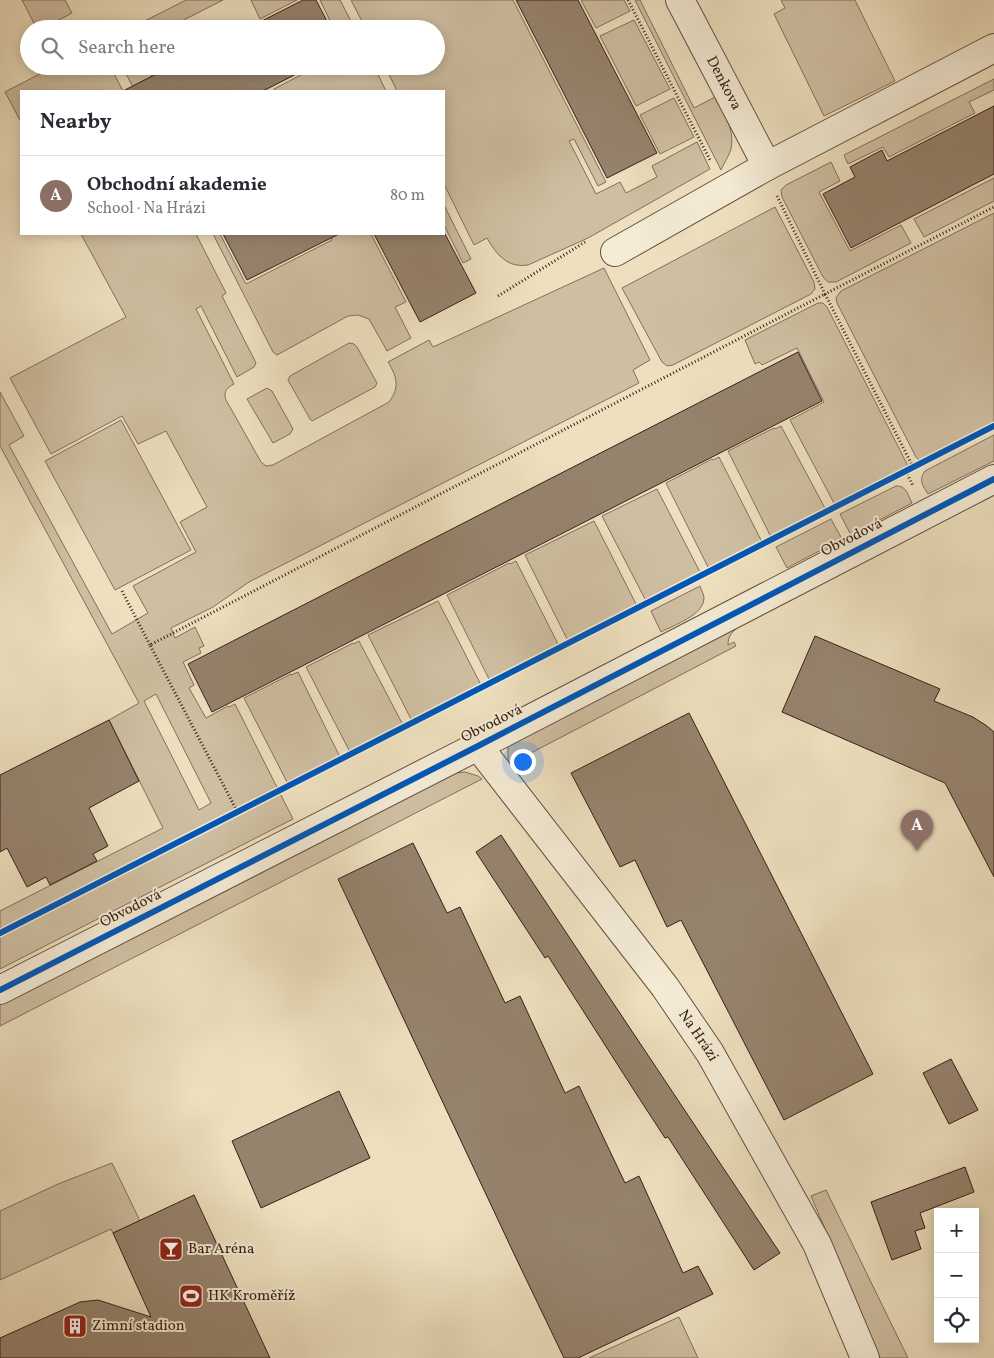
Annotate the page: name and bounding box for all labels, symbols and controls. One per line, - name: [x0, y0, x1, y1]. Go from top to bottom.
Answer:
- search box: [20, 20, 445, 75]
- icon: search: [38, 34, 66, 62]
- text: Search here: [78, 35, 175, 61]
- street label: Denkova: [701, 53, 746, 114]
- text: Nearby: [40, 108, 111, 137]
- text: Obchodní akademie: [87, 172, 267, 198]
- text: A: [50, 185, 62, 207]
- text: 80 m: [390, 185, 425, 207]
- text: School · Na Hrázi: [87, 198, 206, 220]
- street label: Obvodová: [818, 514, 886, 562]
- street label: Obvodová: [458, 700, 526, 748]
- your location: [510, 749, 536, 775]
- pin: A: [901, 810, 933, 851]
- street label: Obvodová: [97, 885, 165, 933]
- street label: Na Hrázi: [673, 1006, 723, 1066]
- map controls: [934, 1208, 979, 1343]
- button: +: [934, 1208, 979, 1253]
- bar icon: Bar Aréna: [158, 1236, 184, 1262]
- place label: Bar Aréna: [188, 1239, 254, 1260]
- button: −: [934, 1253, 979, 1298]
- sports icon: HK Kroměříž: [178, 1283, 204, 1309]
- place label: HK Kroměříž: [208, 1286, 296, 1307]
- button: locate: [934, 1298, 979, 1343]
- building icon: Zimní stadion: [62, 1313, 88, 1339]
- place label: Zimní stadion: [92, 1316, 185, 1337]

